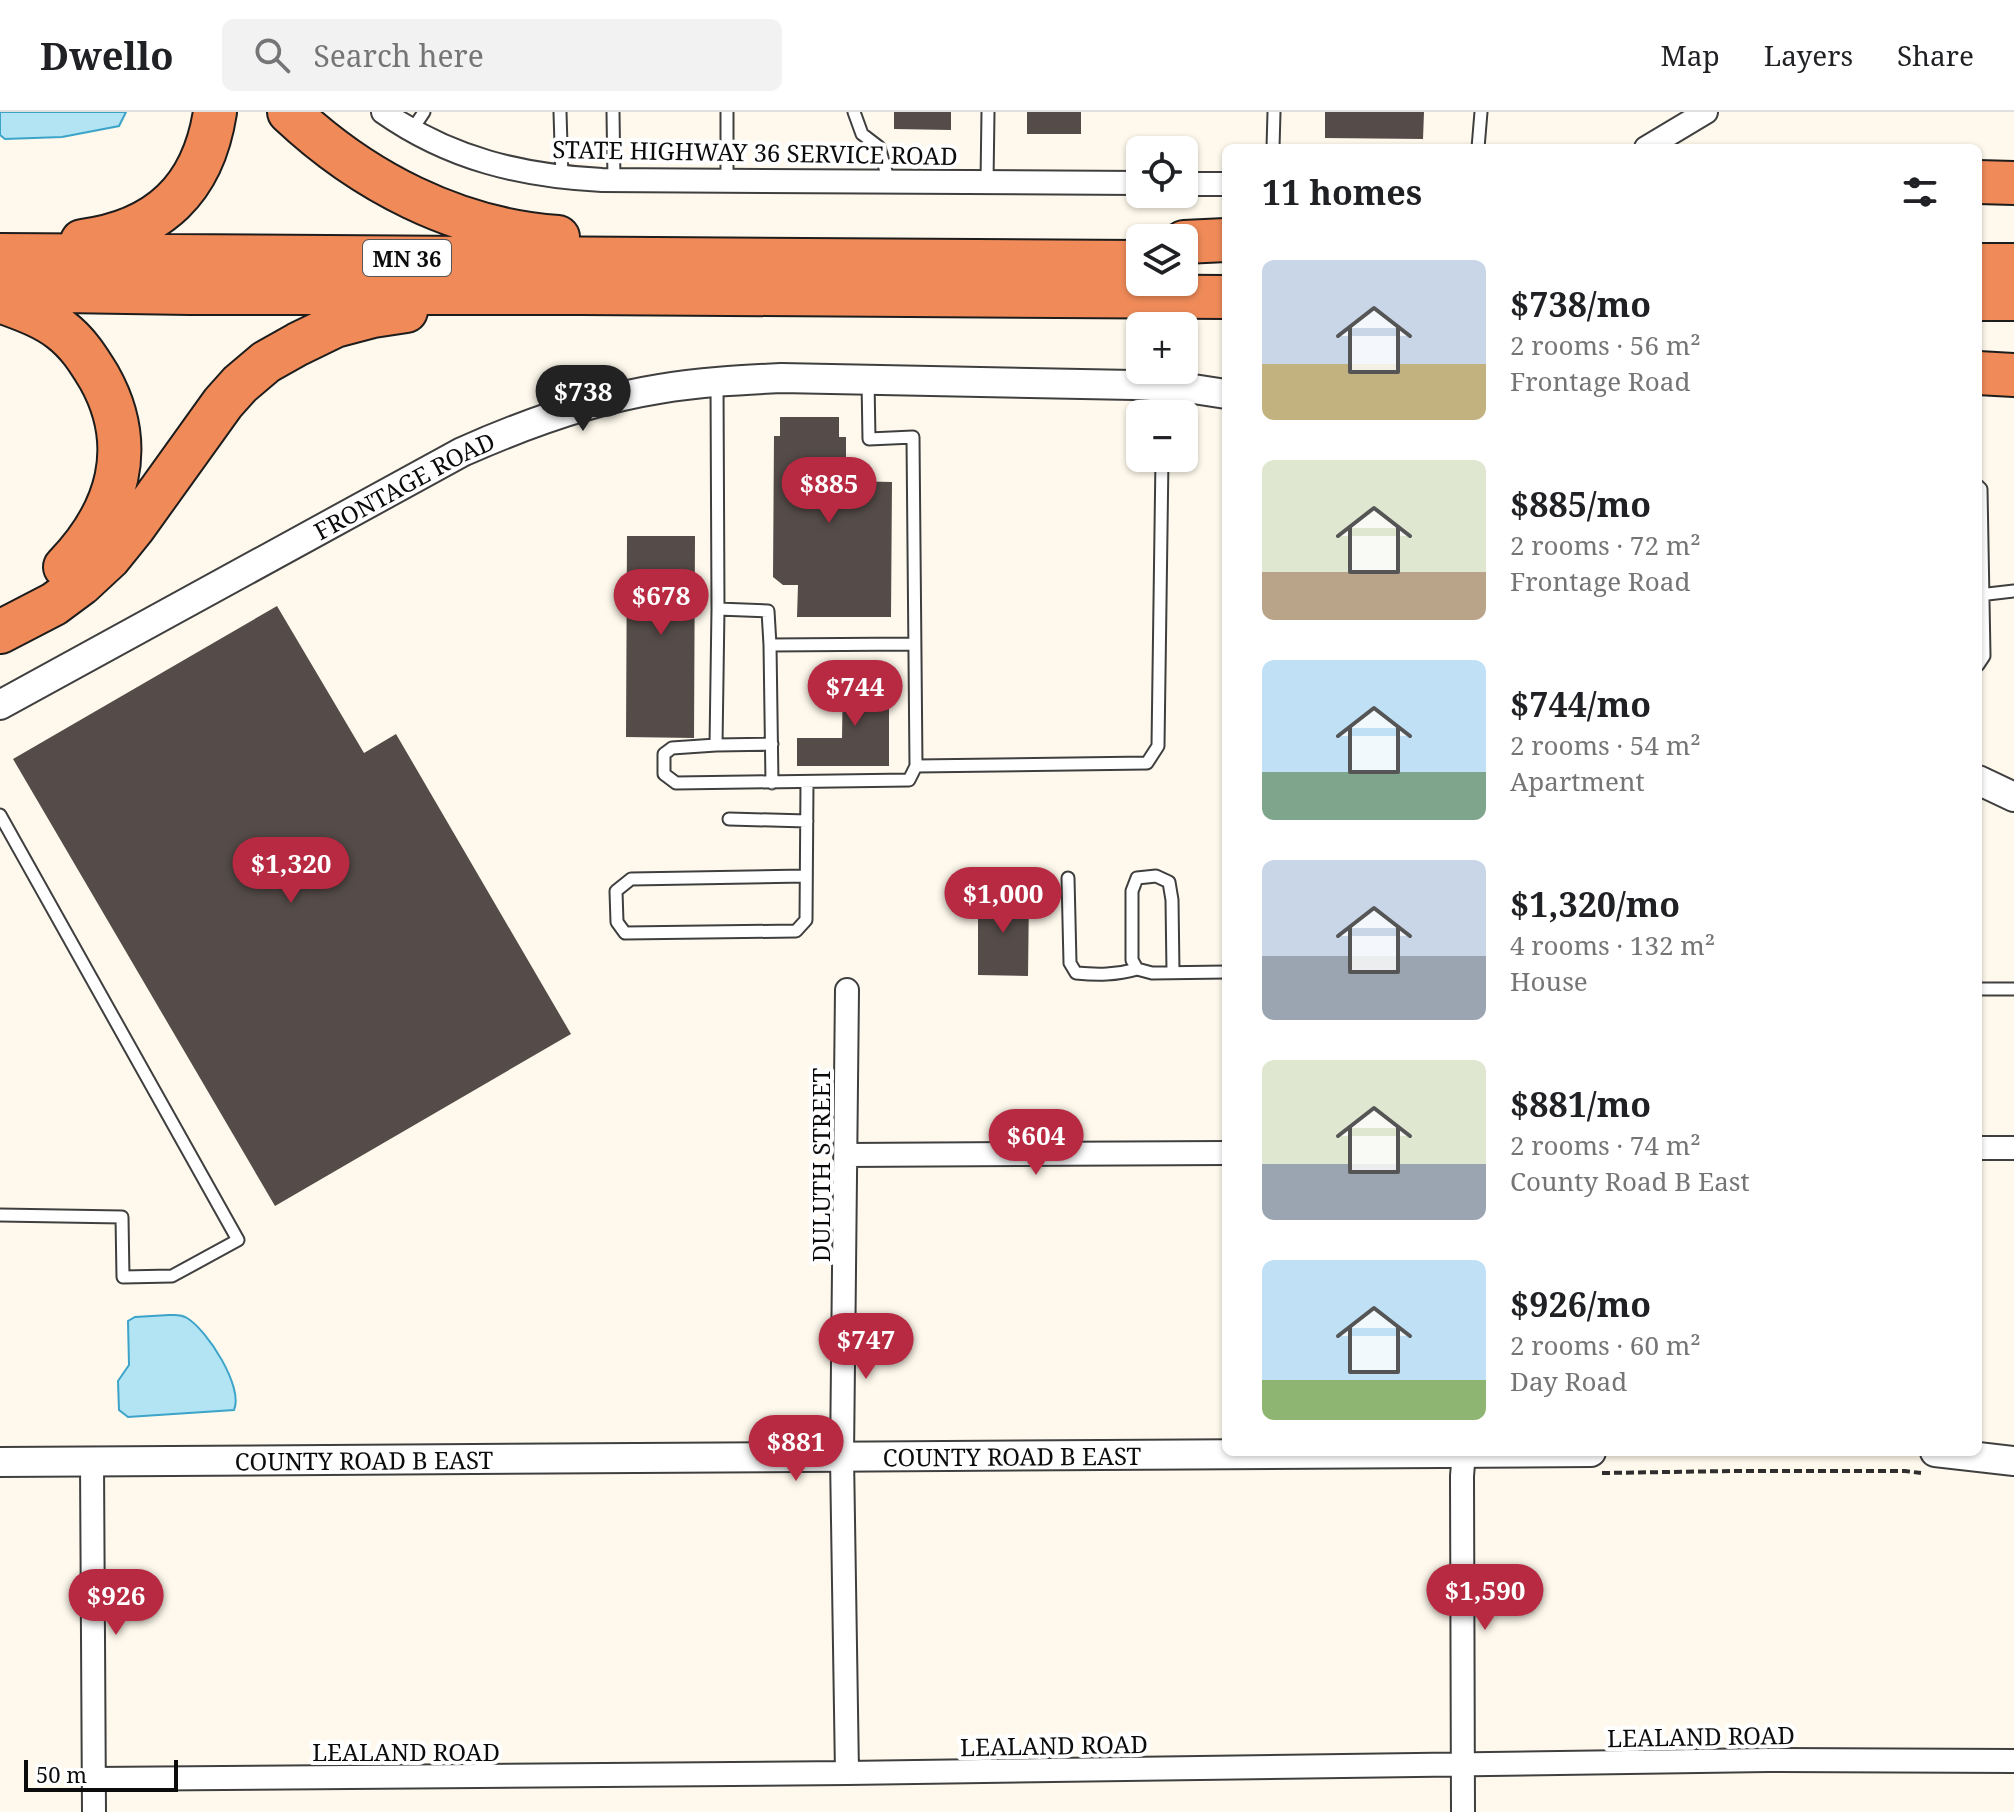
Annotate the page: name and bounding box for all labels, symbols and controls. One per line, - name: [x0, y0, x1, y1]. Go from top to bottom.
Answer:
- search box: [222, 19, 782, 91]
- text: Dwello: [40, 29, 174, 81]
- icon: search: [250, 33, 294, 77]
- text: Search here: [314, 35, 484, 76]
- text: Map: [1661, 36, 1720, 74]
- text: Layers: [1764, 36, 1853, 74]
- text: Share: [1897, 36, 1974, 74]
- street label: STATE HIGHWAY 36 SERVICE ROAD: [552, 132, 958, 172]
- map controls: [1126, 136, 1198, 472]
- button: locate: [1126, 136, 1198, 208]
- text: 11 homes: [1262, 169, 1422, 215]
- icon: filters: [1898, 170, 1942, 214]
- button: layers: [1126, 224, 1198, 296]
- road number: MN 36: [363, 240, 451, 276]
- text: $738/mo: [1510, 281, 1651, 327]
- icon: home: [1326, 292, 1422, 388]
- button: +: [1126, 312, 1198, 384]
- text: 2 rooms · 56 m²: [1510, 327, 1701, 363]
- text: Frontage Road: [1510, 363, 1690, 399]
- pin: $738: [536, 365, 630, 433]
- text: $738: [554, 373, 612, 409]
- button: −: [1126, 400, 1198, 472]
- street label: FRONTAGE ROAD: [308, 424, 499, 547]
- pin: $885: [782, 457, 876, 525]
- text: $885: [800, 465, 858, 501]
- text: $885/mo: [1510, 481, 1651, 527]
- icon: home: [1326, 492, 1422, 588]
- text: 2 rooms · 72 m²: [1510, 527, 1701, 563]
- text: Frontage Road: [1510, 563, 1690, 599]
- pin: $678: [614, 569, 708, 637]
- text: $678: [632, 577, 690, 613]
- pin: $744: [808, 660, 902, 728]
- text: $744: [826, 668, 884, 704]
- text: $744/mo: [1510, 681, 1651, 727]
- icon: home: [1326, 692, 1422, 788]
- text: 2 rooms · 54 m²: [1510, 727, 1701, 763]
- text: Apartment: [1510, 763, 1645, 799]
- pin: $1,320: [226, 837, 356, 905]
- text: $1,320: [250, 845, 332, 881]
- pin: $1,000: [938, 867, 1068, 935]
- text: $1,000: [962, 875, 1044, 911]
- text: $1,320/mo: [1510, 881, 1680, 927]
- icon: home: [1326, 892, 1422, 988]
- text: 4 rooms · 132 m²: [1510, 927, 1715, 963]
- text: House: [1510, 963, 1588, 999]
- street label: DULUTH STREET: [804, 1067, 837, 1262]
- text: $881/mo: [1510, 1081, 1651, 1127]
- icon: home: [1326, 1092, 1422, 1188]
- pin: $604: [989, 1109, 1083, 1177]
- text: $604: [1007, 1117, 1065, 1153]
- text: 2 rooms · 74 m²: [1510, 1127, 1701, 1163]
- text: County Road B East: [1510, 1163, 1750, 1199]
- text: $926/mo: [1510, 1281, 1651, 1327]
- icon: home: [1326, 1292, 1422, 1388]
- pin: $747: [819, 1313, 913, 1381]
- text: $747: [837, 1321, 895, 1357]
- text: 2 rooms · 60 m²: [1510, 1327, 1701, 1363]
- text: Day Road: [1510, 1363, 1627, 1399]
- pin: $881: [749, 1415, 843, 1483]
- text: $881: [767, 1423, 825, 1459]
- street label: COUNTY ROAD B EAST: [883, 1438, 1142, 1473]
- street label: COUNTY ROAD B EAST: [235, 1442, 494, 1477]
- pin: $1,590: [1420, 1564, 1550, 1632]
- pin: $926: [69, 1569, 163, 1637]
- text: $1,590: [1444, 1572, 1526, 1608]
- text: $926: [87, 1577, 145, 1613]
- street label: LEALAND ROAD: [1607, 1718, 1795, 1754]
- street label: LEALAND ROAD: [960, 1727, 1148, 1763]
- street label: LEALAND ROAD: [312, 1735, 500, 1768]
- scale bar: [24, 1756, 178, 1792]
- text: 50 m: [36, 1759, 87, 1789]

